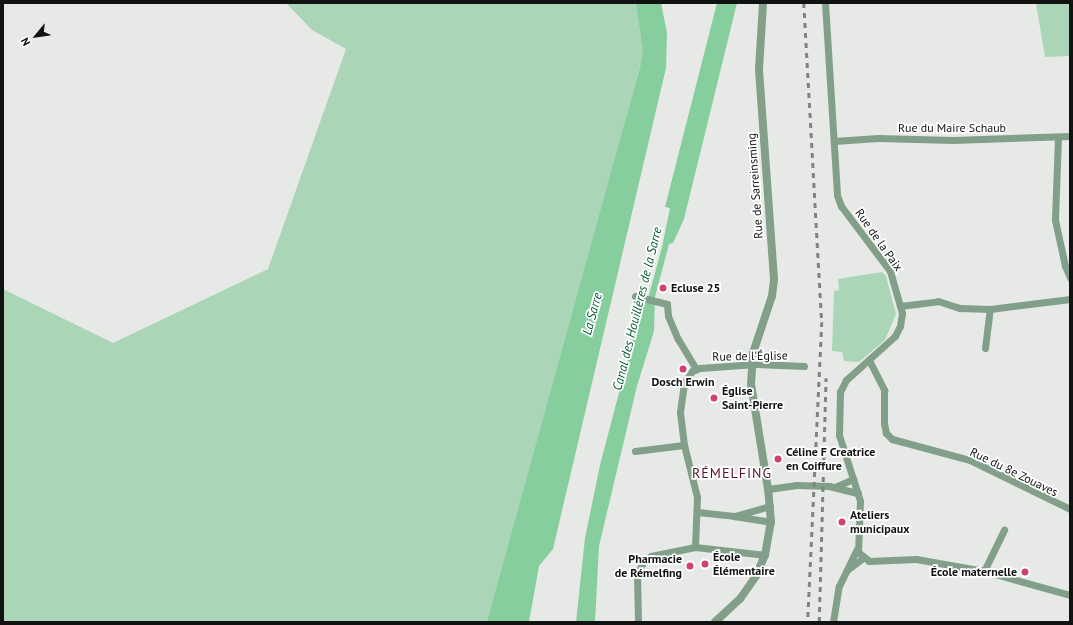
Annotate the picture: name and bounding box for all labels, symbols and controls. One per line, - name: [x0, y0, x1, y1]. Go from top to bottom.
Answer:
- north arrow: [16, 16, 56, 56]
- text: N: [18, 35, 33, 48]
- street label: Rue du Maire Schaub: [898, 121, 1006, 135]
- street label: Rue de Sarreinsming: [744, 133, 766, 239]
- street label: Rue de la Paix: [852, 206, 906, 274]
- water label: Canal des Houillères de la Sarre: [610, 226, 666, 392]
- place label: Ecluse 25: [671, 281, 720, 295]
- marker: Ecluse 25: [658, 283, 668, 293]
- water label: La Sarre: [580, 291, 606, 337]
- street label: Rue de l'Église: [712, 348, 788, 364]
- marker: Dosch Erwin: [678, 364, 688, 374]
- place label: Dosch Erwin: [652, 375, 714, 389]
- place label: Église Saint-Pierre: [722, 384, 783, 412]
- marker: Église Saint-Pierre: [709, 393, 719, 403]
- street label: Rue du 8e Zouaves: [968, 444, 1060, 500]
- place label: Céline F Creatrice en Coiffure: [786, 445, 875, 473]
- marker: Céline F Creatrice en Coiffure: [773, 454, 783, 464]
- district label: RÉMELFING: [692, 465, 772, 481]
- place label: Ateliers municipaux: [850, 508, 909, 536]
- marker: Ateliers municipaux: [837, 517, 847, 527]
- place label: École Élémentaire: [713, 550, 775, 578]
- place label: Pharmacie de Rémelfing: [615, 552, 682, 580]
- marker: École Élémentaire: [700, 559, 710, 569]
- marker: Pharmacie de Rémelfing: [685, 561, 695, 571]
- place label: École maternelle: [931, 565, 1017, 579]
- marker: École maternelle: [1020, 567, 1030, 577]

